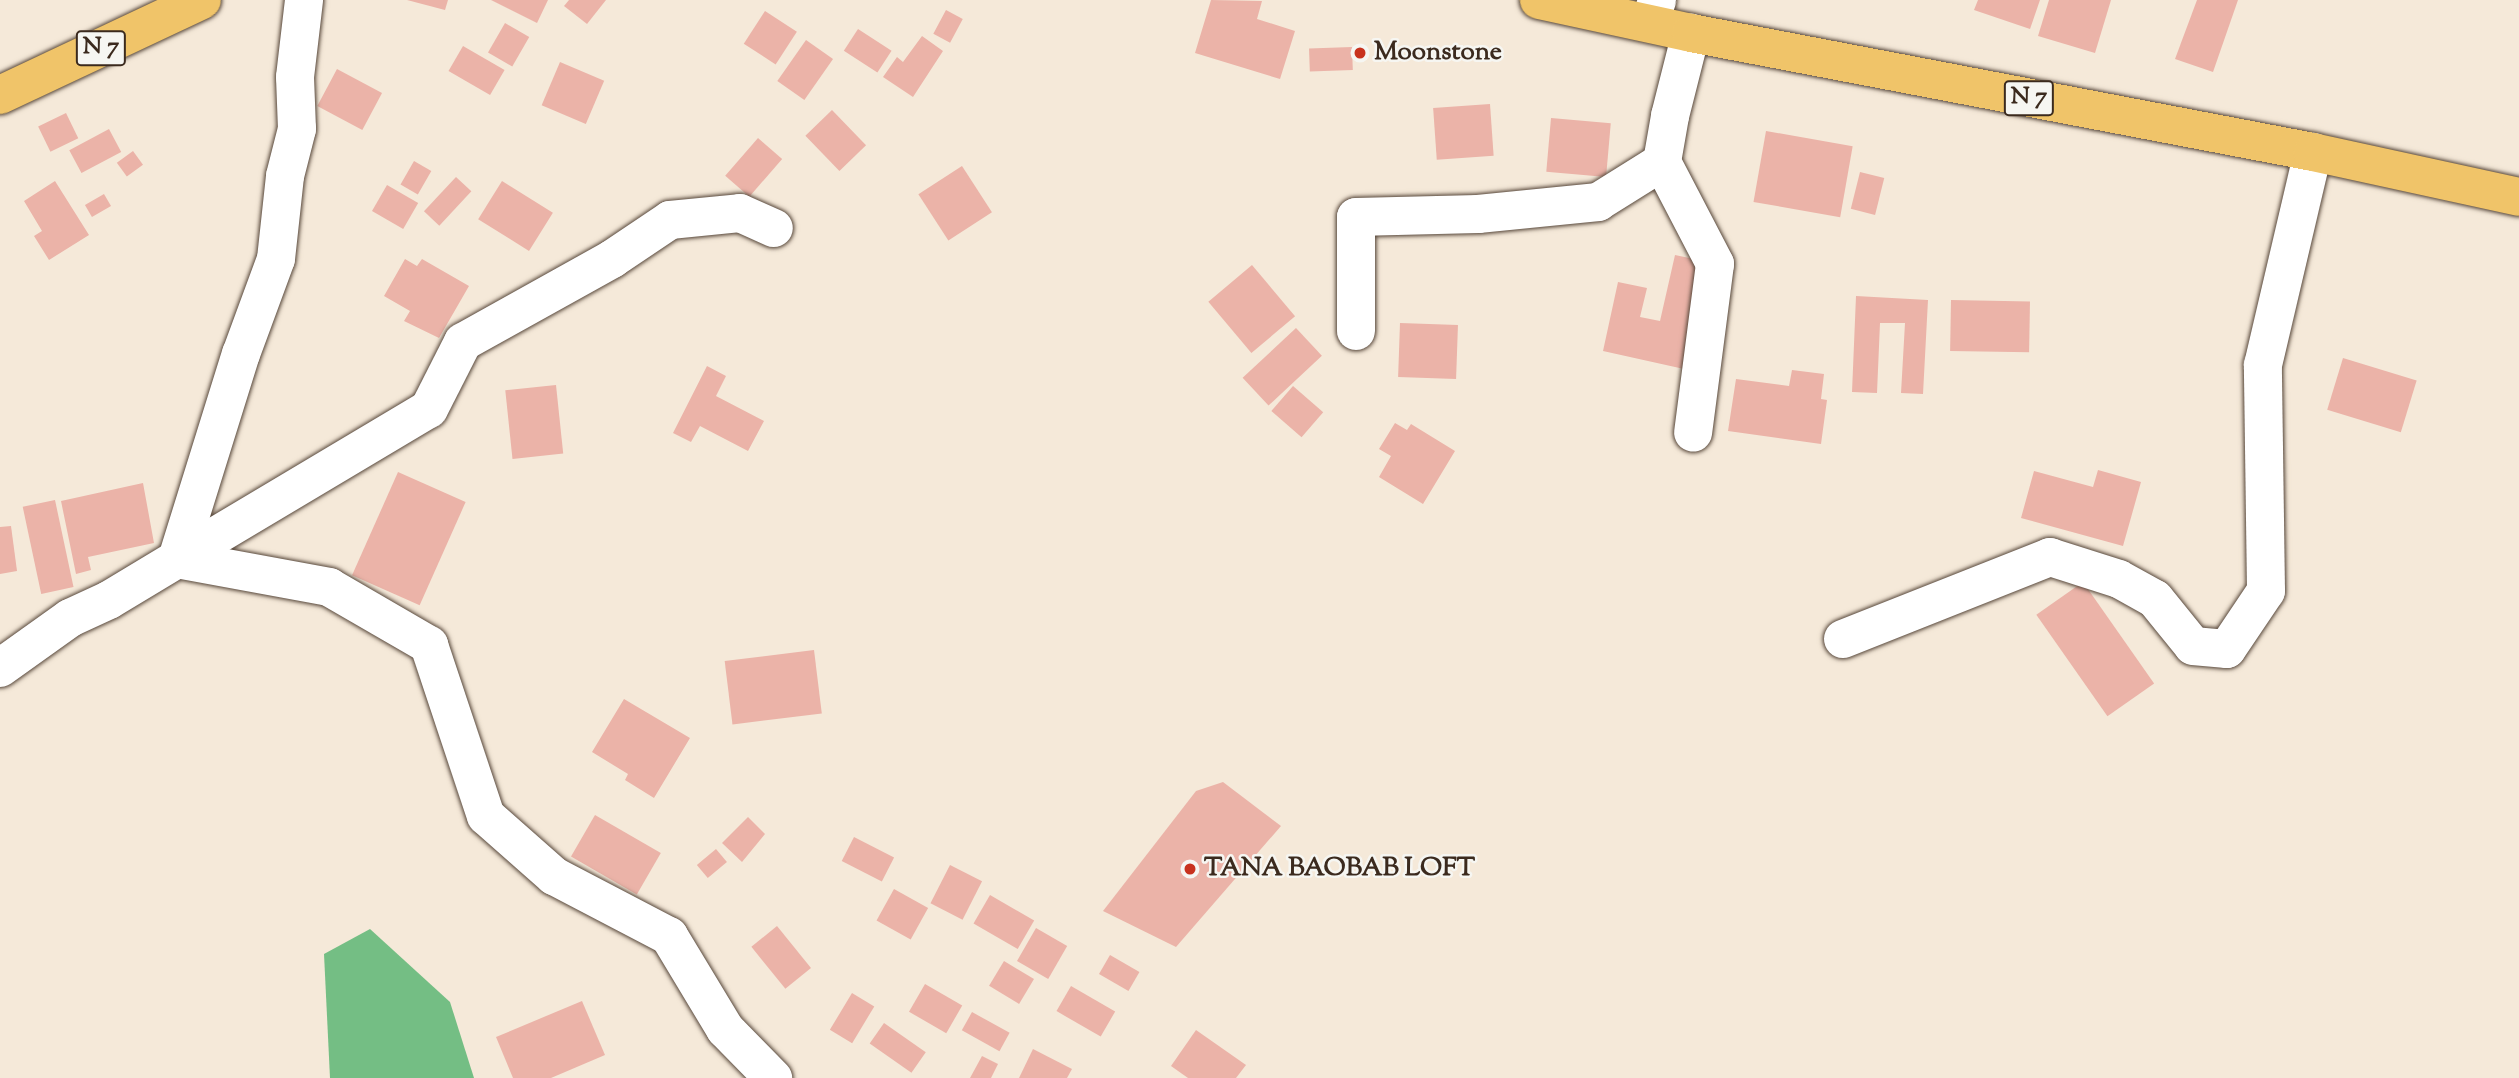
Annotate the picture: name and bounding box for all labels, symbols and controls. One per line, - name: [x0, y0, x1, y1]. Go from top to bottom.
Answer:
- road number: N 7: [75, 28, 127, 68]
- place label: Moonstone: [1374, 37, 1502, 69]
- marker: Moonstone: [1352, 45, 1368, 61]
- road number: N 7: [2003, 78, 2055, 118]
- place label: TANA BAOBAB LOFT: [1204, 853, 1475, 885]
- marker: TANA BAOBAB LOFT: [1182, 861, 1198, 877]

